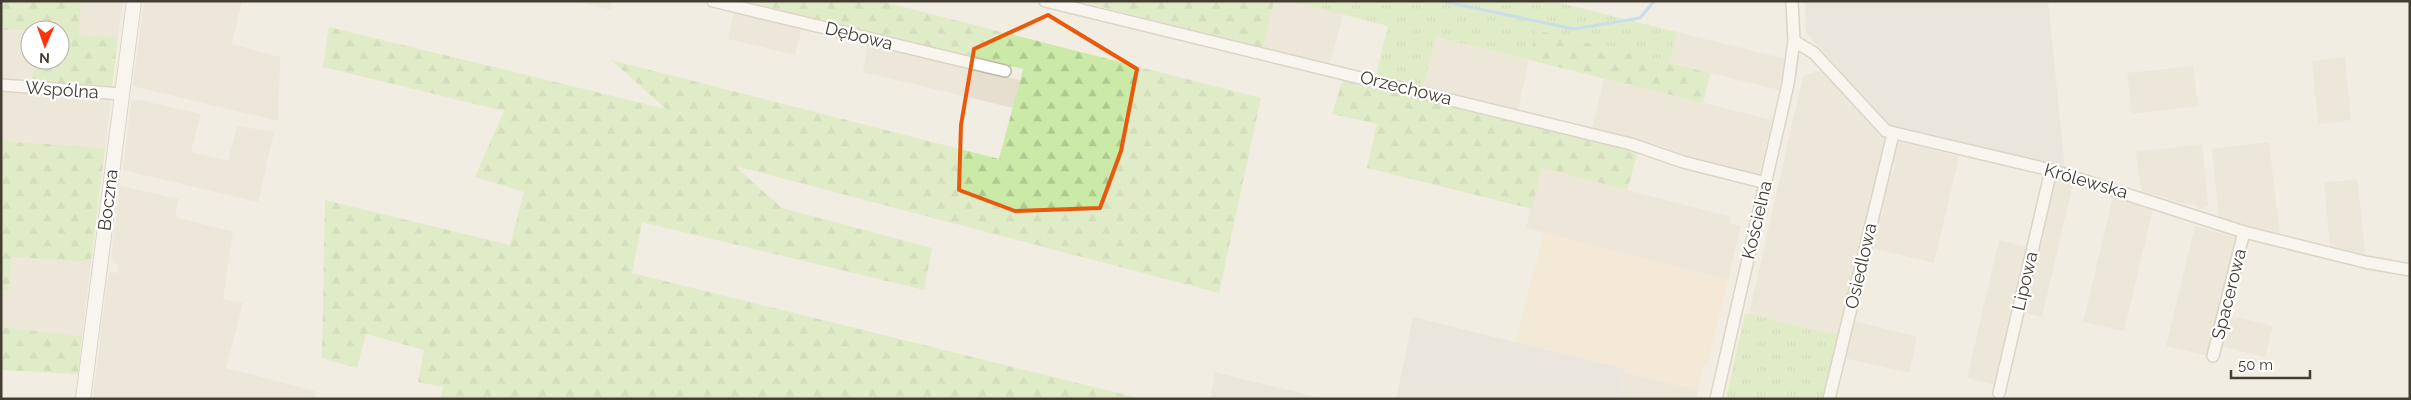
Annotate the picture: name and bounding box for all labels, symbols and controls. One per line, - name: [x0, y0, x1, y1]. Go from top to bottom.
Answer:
- street label: Dębowa: [823, 17, 895, 54]
- north arrow: [20, 20, 70, 70]
- text: N: [39, 50, 50, 66]
- street label: Orzechowa: [1358, 66, 1454, 109]
- street label: Wspólna: [25, 76, 99, 103]
- street label: Królewska: [2042, 159, 2130, 202]
- street label: Boczna: [93, 168, 122, 232]
- street label: Kościelna: [1737, 179, 1776, 261]
- street label: Osiedlowa: [1840, 221, 1881, 311]
- street label: Spacerowa: [2207, 246, 2250, 341]
- street label: Lipowa: [2008, 249, 2042, 313]
- scale bar: [2231, 348, 2310, 380]
- text: 50 m: [2238, 356, 2273, 374]

